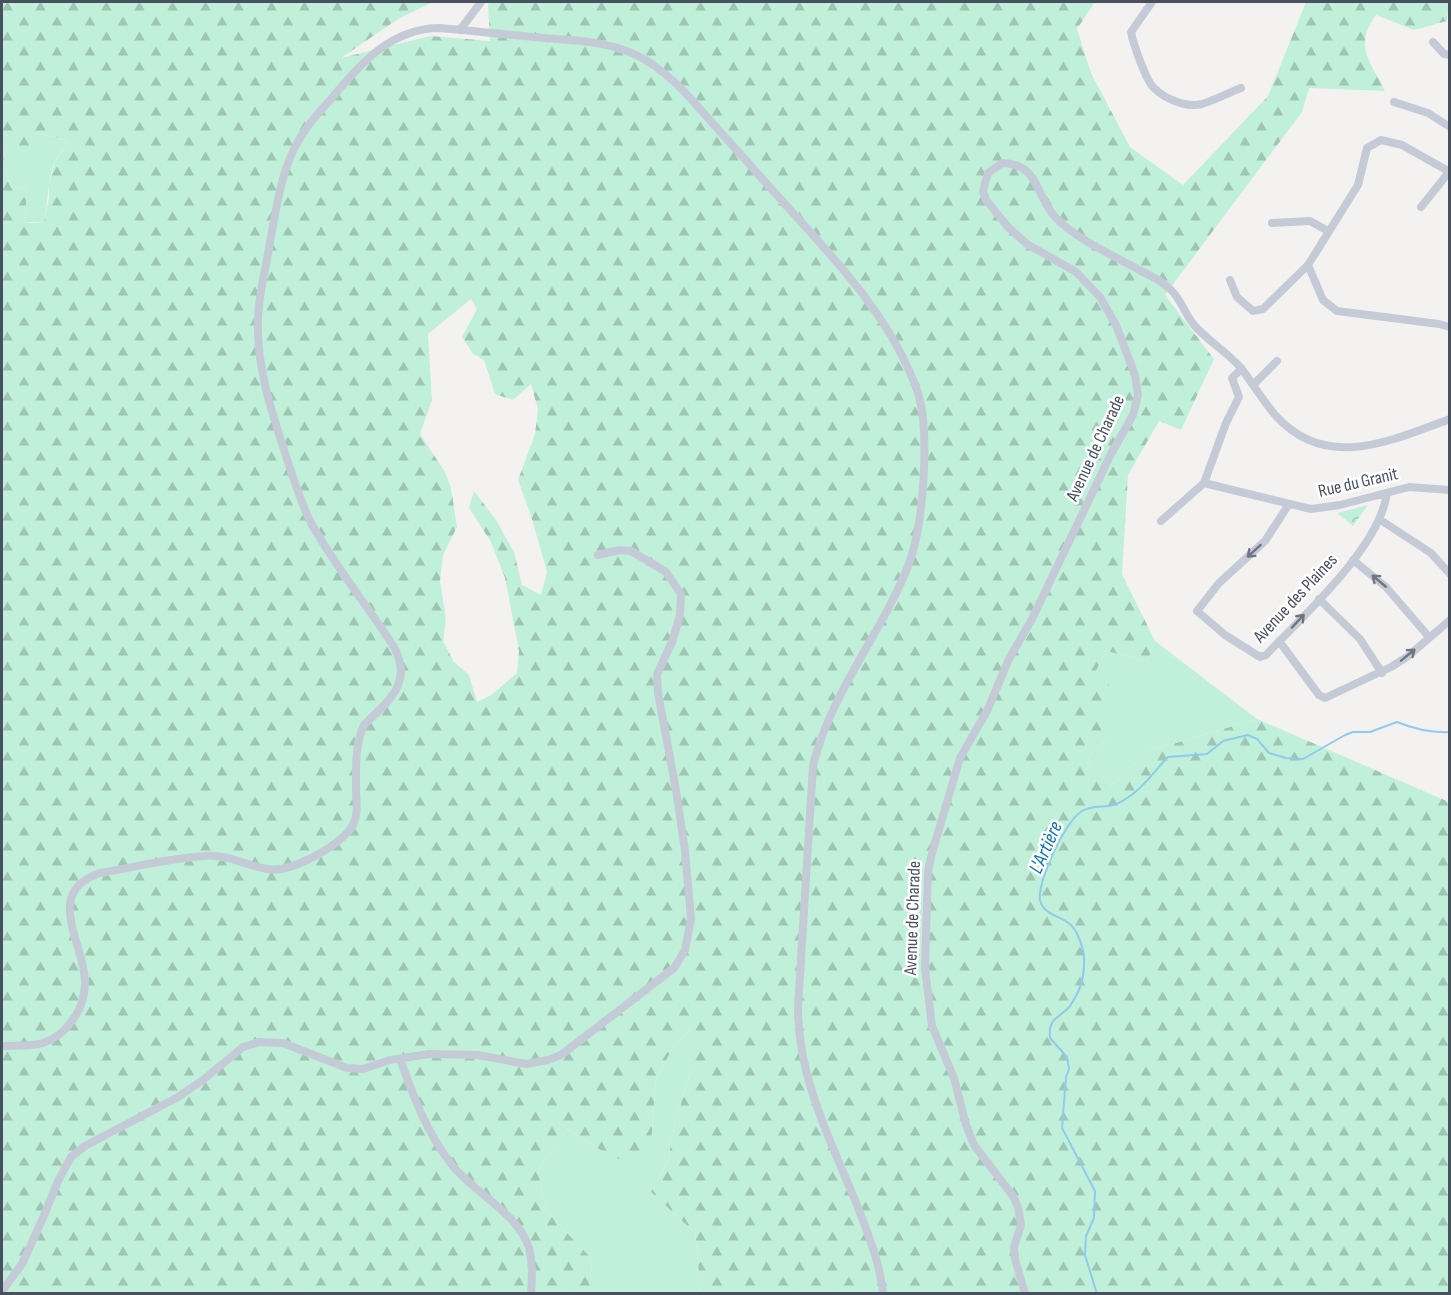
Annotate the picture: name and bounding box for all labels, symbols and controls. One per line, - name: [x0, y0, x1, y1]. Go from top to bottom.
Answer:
- street label: Avenue de Charade: [1061, 392, 1129, 505]
- street label: Rue du Granit: [1316, 463, 1401, 502]
- one-way arrow: [1247, 544, 1262, 558]
- street label: Avenue des Plaines: [1248, 550, 1342, 648]
- one-way arrow: [1372, 574, 1387, 588]
- one-way arrow: [1291, 613, 1306, 628]
- one-way arrow: [1400, 648, 1415, 662]
- water label: L'Artière: [1024, 818, 1068, 877]
- street label: Avenue de Charade: [900, 860, 925, 977]

